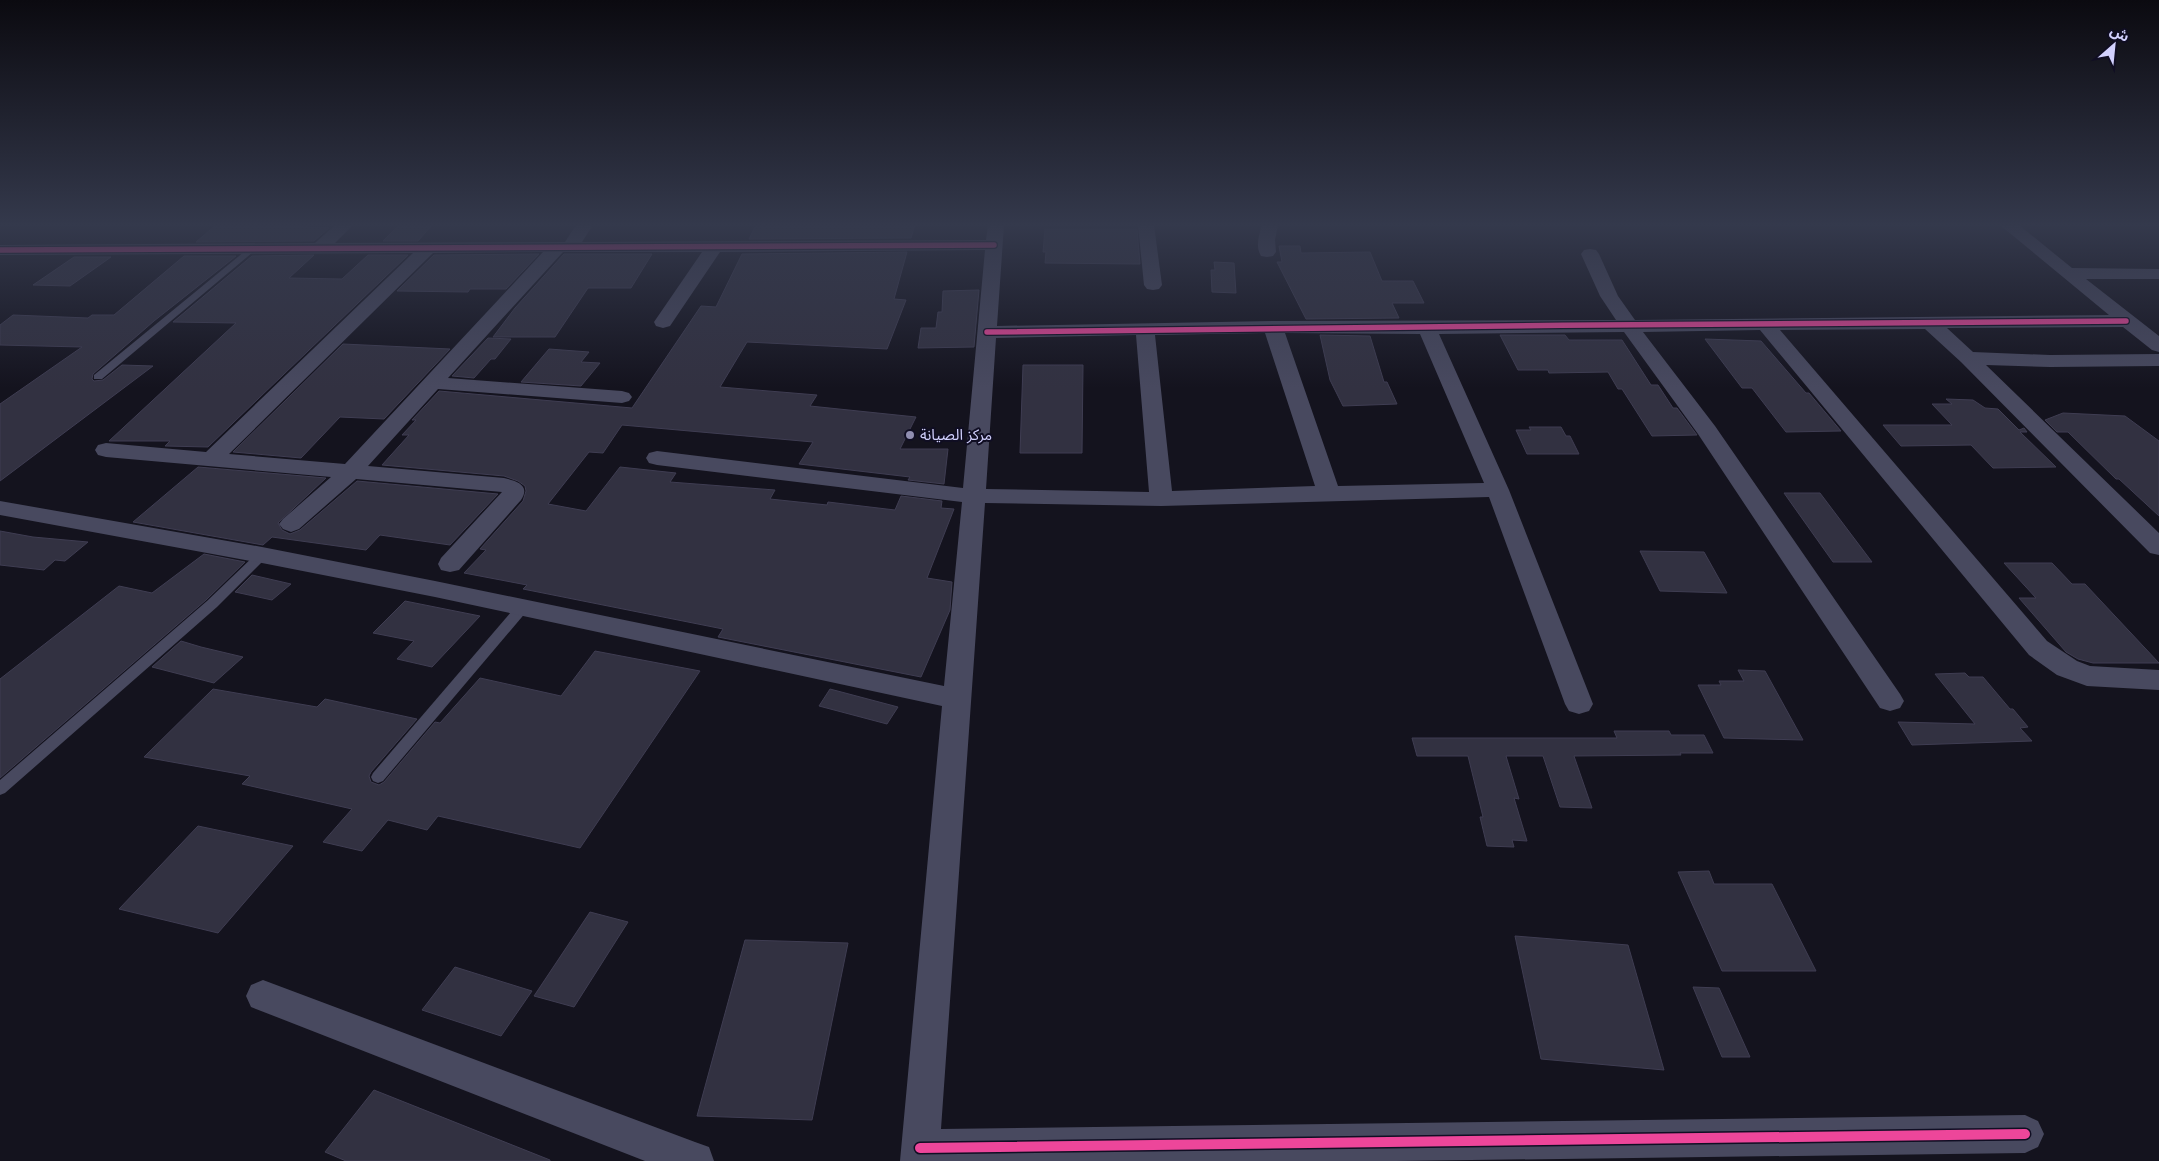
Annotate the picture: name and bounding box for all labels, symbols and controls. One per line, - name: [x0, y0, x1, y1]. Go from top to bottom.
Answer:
- north arrow: [2089, 20, 2139, 70]
- text: ش: [2107, 22, 2132, 46]
- place label: مركز الصيانة: [920, 426, 992, 444]
- marker: مركز الصيانة: [904, 429, 916, 441]

